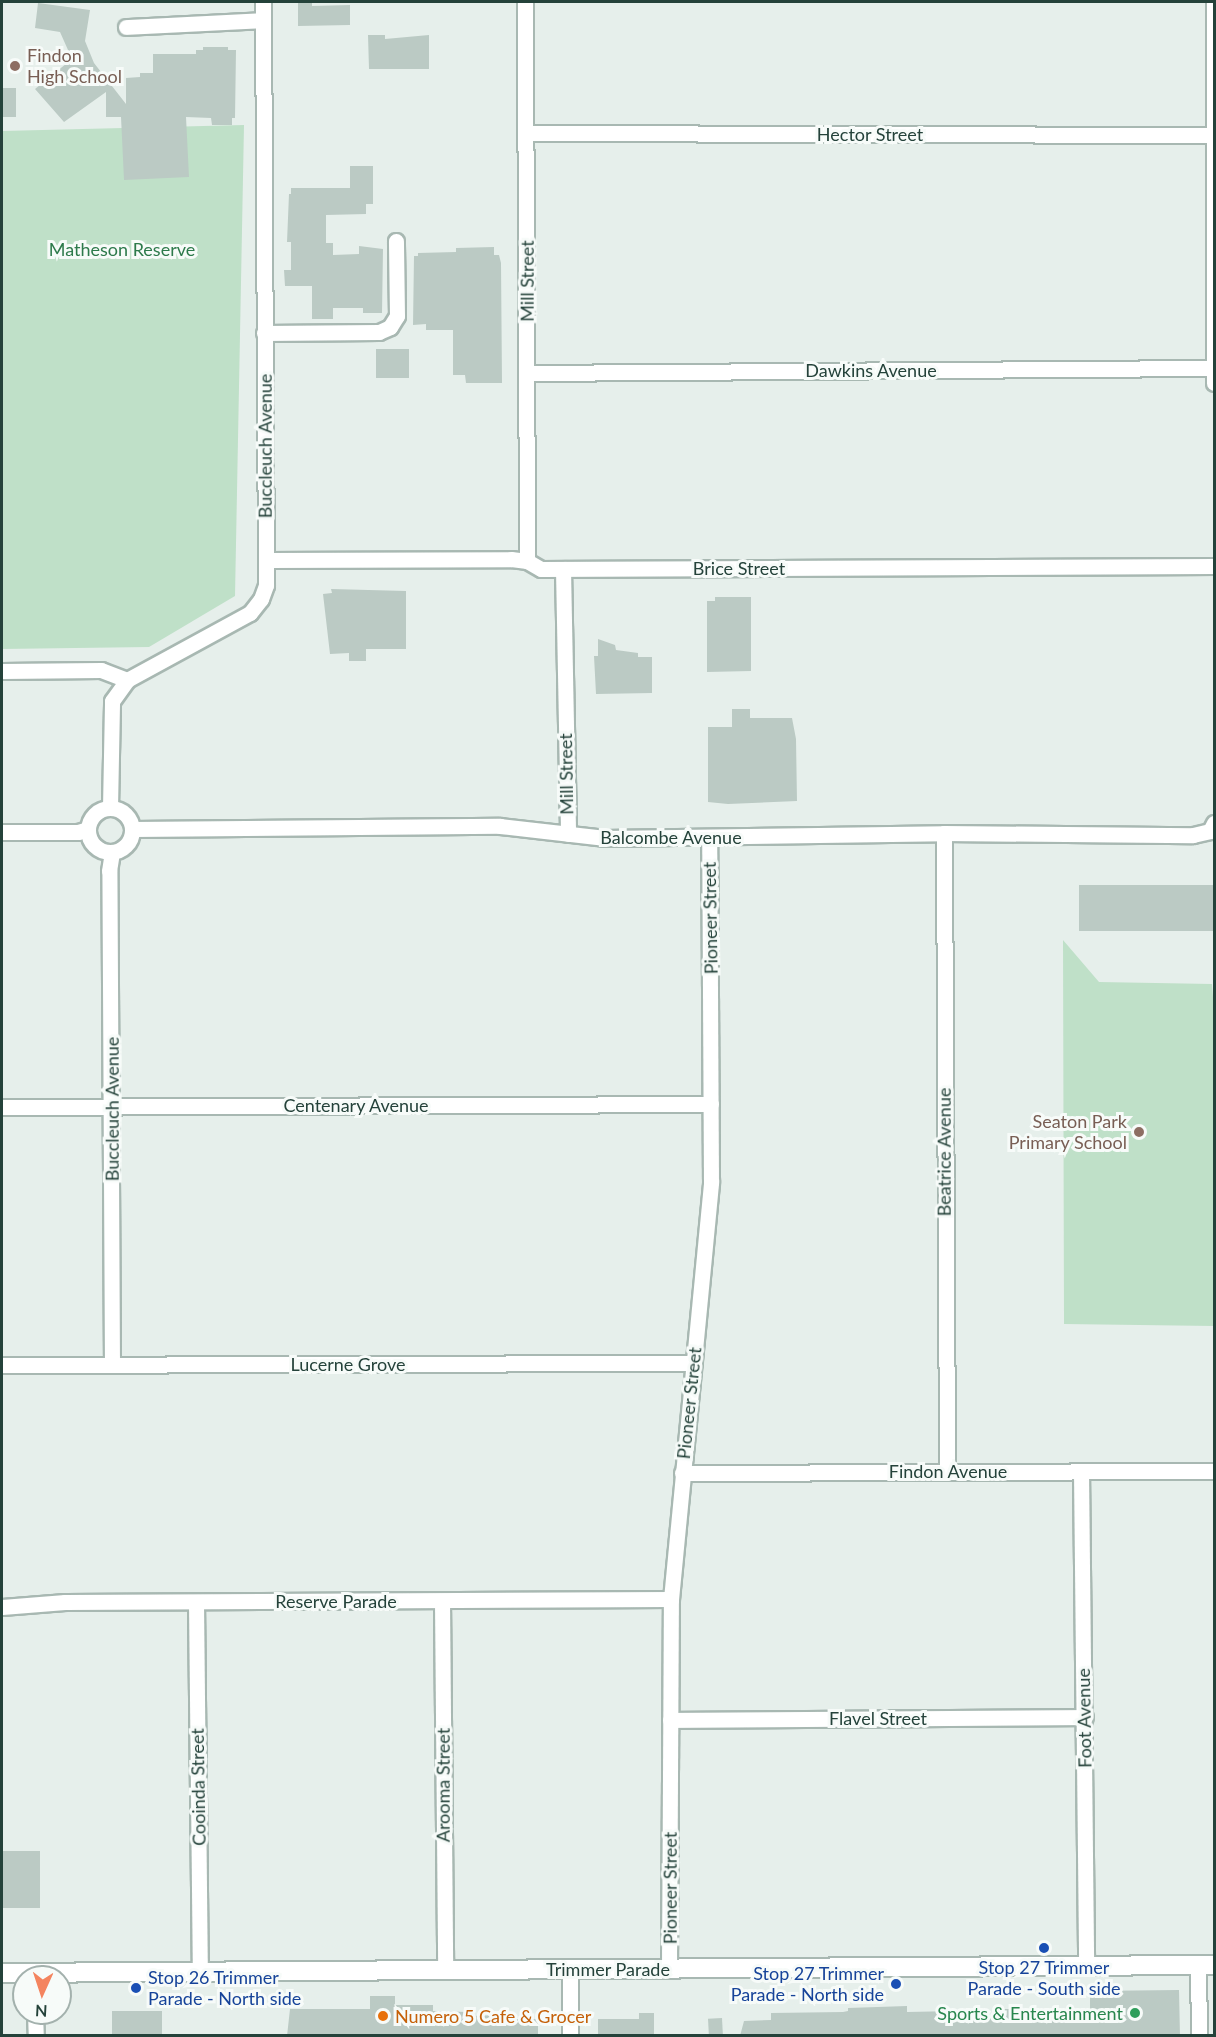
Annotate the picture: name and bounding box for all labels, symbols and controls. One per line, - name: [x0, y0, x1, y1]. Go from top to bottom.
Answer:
- place label: Findon High School: [27, 45, 122, 88]
- marker: Findon High School: [8, 59, 22, 73]
- street label: Hector Street: [817, 123, 923, 145]
- park label: Matheson Reserve: [49, 238, 195, 260]
- street label: Mill Street: [516, 240, 538, 322]
- street label: Dawkins Avenue: [805, 359, 937, 381]
- street label: Buccleuch Avenue: [254, 373, 276, 519]
- street label: Brice Street: [693, 557, 785, 579]
- street label: Mill Street: [554, 733, 578, 815]
- street label: Balcombe Avenue: [600, 826, 742, 848]
- street label: Pioneer Street: [698, 861, 722, 975]
- street label: Buccleuch Avenue: [101, 1036, 123, 1182]
- street label: Beatrice Avenue: [933, 1087, 955, 1217]
- street label: Centenary Avenue: [283, 1094, 429, 1116]
- place label: Seaton Park Primary School: [1008, 1111, 1127, 1154]
- marker: Seaton Park Primary School: [1132, 1125, 1146, 1139]
- street label: Pioneer Street: [672, 1346, 706, 1460]
- street label: Lucerne Grove: [290, 1353, 406, 1375]
- street label: Findon Avenue: [888, 1460, 1008, 1482]
- street label: Reserve Parade: [275, 1590, 397, 1612]
- street label: Foot Avenue: [1072, 1668, 1096, 1768]
- street label: Flavel Street: [829, 1707, 927, 1729]
- street label: Cooinda Street: [186, 1728, 210, 1846]
- street label: Arooma Street: [432, 1728, 454, 1842]
- street label: Pioneer Street: [659, 1832, 681, 1944]
- marker: Stop 27 Trimmer Parade - South side: [1037, 1941, 1051, 1955]
- place label: Stop 27 Trimmer Parade - South side: [967, 1957, 1121, 2000]
- street label: Trimmer Parade: [546, 1958, 670, 1980]
- place label: Stop 27 Trimmer Parade - North side: [731, 1963, 884, 2006]
- north arrow: [12, 1965, 72, 2025]
- place label: Stop 26 Trimmer Parade - North side: [148, 1967, 301, 2010]
- marker: Stop 27 Trimmer Parade - North side: [889, 1977, 903, 1991]
- marker: Stop 26 Trimmer Parade - North side: [129, 1981, 143, 1995]
- text: N: [34, 2002, 48, 2021]
- place label: Sports & Entertainment: [937, 2002, 1123, 2024]
- place label: Numero 5 Cafe & Grocer: [395, 2005, 591, 2027]
- marker: Sports & Entertainment: [1128, 2006, 1142, 2020]
- marker: Numero 5 Cafe & Grocer: [376, 2009, 390, 2023]

